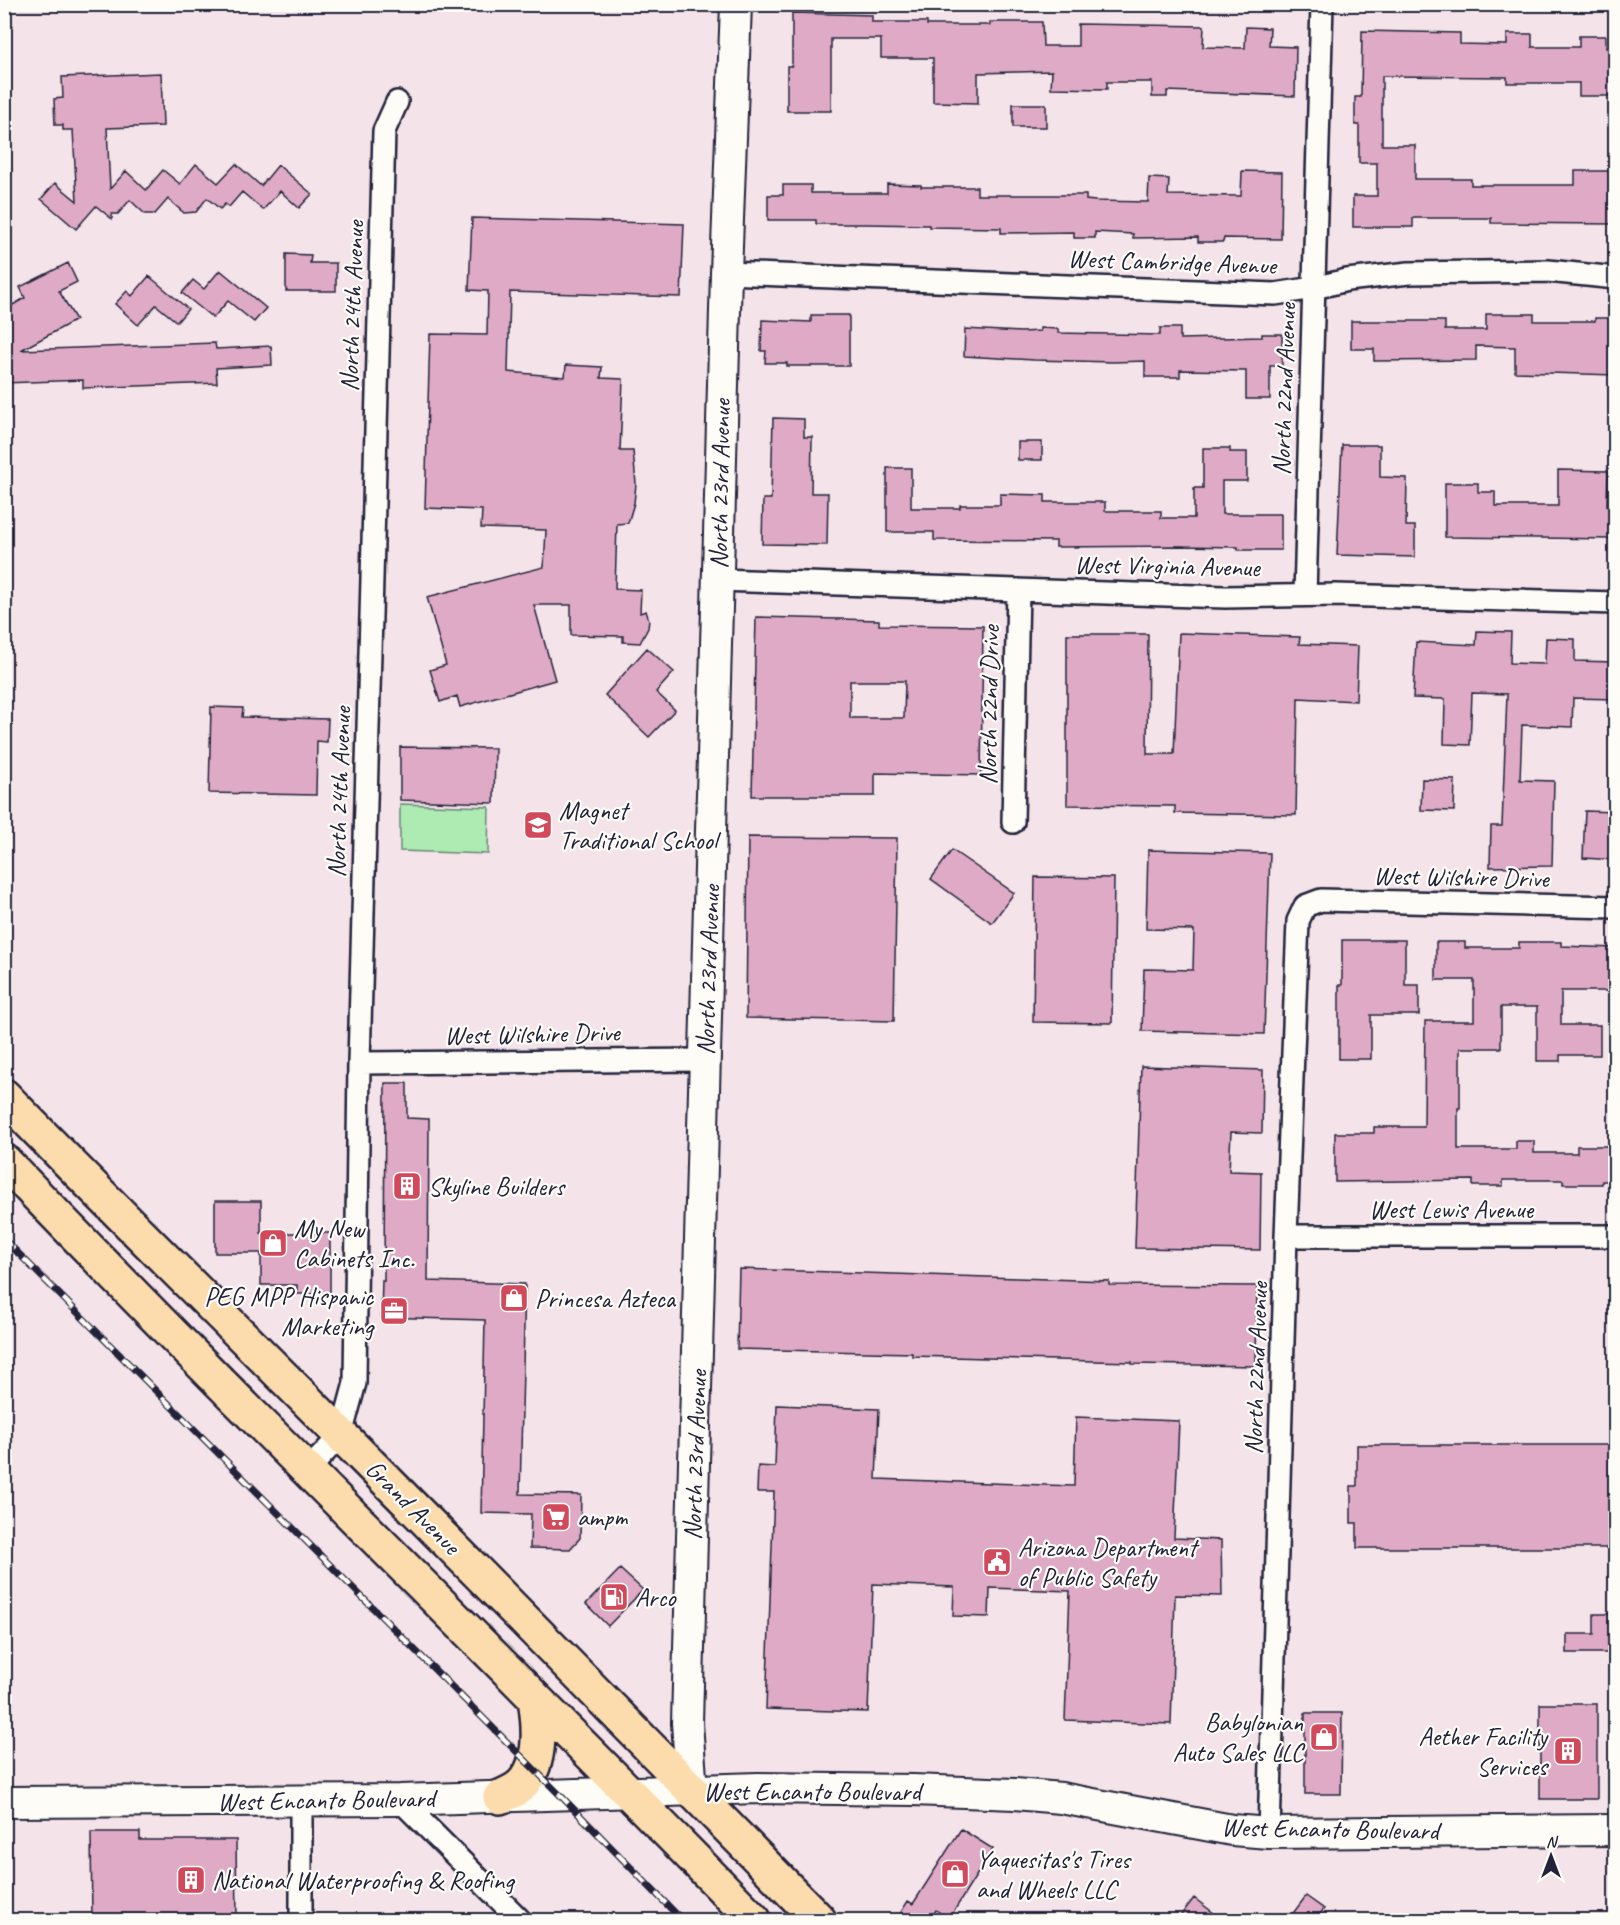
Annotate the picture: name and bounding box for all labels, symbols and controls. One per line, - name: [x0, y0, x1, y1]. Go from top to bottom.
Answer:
- street label: North 24th Avenue: [333, 219, 372, 392]
- street label: West Cambridge Avenue: [1067, 242, 1279, 282]
- street label: North 22nd Avenue: [1265, 301, 1304, 476]
- street label: North 23rd Avenue: [702, 397, 738, 569]
- street label: West Virginia Avenue: [1074, 548, 1261, 584]
- street label: North 22nd Drive: [971, 624, 1007, 785]
- street label: North 24th Avenue: [320, 705, 359, 878]
- place label: Magnet Traditional School: [559, 794, 722, 857]
- school or university icon: Magnet Traditional School: [522, 809, 554, 841]
- street label: West Wilshire Drive: [1373, 859, 1551, 895]
- street label: North 23rd Avenue: [689, 883, 728, 1056]
- street label: West Wilshire Drive: [444, 1016, 622, 1052]
- building icon: Skyline Builders: [391, 1170, 423, 1202]
- place label: Skyline Builders: [428, 1170, 566, 1203]
- street label: West Lewis Avenue: [1369, 1193, 1535, 1226]
- place label: My New Cabinets Inc.: [294, 1212, 416, 1275]
- shop icon: My New Cabinets Inc.: [257, 1227, 289, 1259]
- place label: PEG MPP Hispanic Marketing: [204, 1280, 375, 1343]
- street label: North 22nd Avenue: [1237, 1280, 1276, 1455]
- shop icon: Princesa Azteca: [498, 1282, 530, 1314]
- place label: Princesa Azteca: [535, 1282, 677, 1315]
- office icon: PEG MPP Hispanic Marketing: [378, 1295, 410, 1327]
- street label: North 23rd Avenue: [676, 1368, 715, 1541]
- street label: Grand Avenue: [358, 1452, 469, 1563]
- supermarket icon: ampm: [540, 1501, 572, 1533]
- place label: ampm: [577, 1501, 629, 1534]
- place label: Arizona Department of Public Safety: [1018, 1531, 1200, 1594]
- public building icon: Arizona Department of Public Safety: [981, 1546, 1013, 1578]
- fuel station icon: Arco: [598, 1581, 630, 1613]
- place label: Arco: [635, 1581, 677, 1614]
- place label: Babylonian Auto Sales LLC: [1173, 1706, 1306, 1769]
- place label: Aether Facility Services: [1418, 1720, 1549, 1783]
- shop icon: Babylonian Auto Sales LLC: [1308, 1721, 1340, 1753]
- building icon: Aether Facility Services: [1552, 1735, 1584, 1767]
- street label: West Encanto Boulevard: [703, 1775, 924, 1808]
- street label: West Encanto Boulevard: [217, 1782, 439, 1818]
- street label: West Encanto Boulevard: [1221, 1811, 1443, 1847]
- north arrow: [1521, 1826, 1581, 1886]
- text: N: [1546, 1832, 1559, 1852]
- place label: Yaquesitas's Tires and Wheels LLC: [976, 1843, 1132, 1906]
- shop icon: Yaquesitas's Tires and Wheels LLC: [939, 1858, 971, 1890]
- building icon: National Waterproofing & Roofing: [175, 1864, 207, 1896]
- place label: National Waterproofing & Roofing: [212, 1864, 515, 1897]

